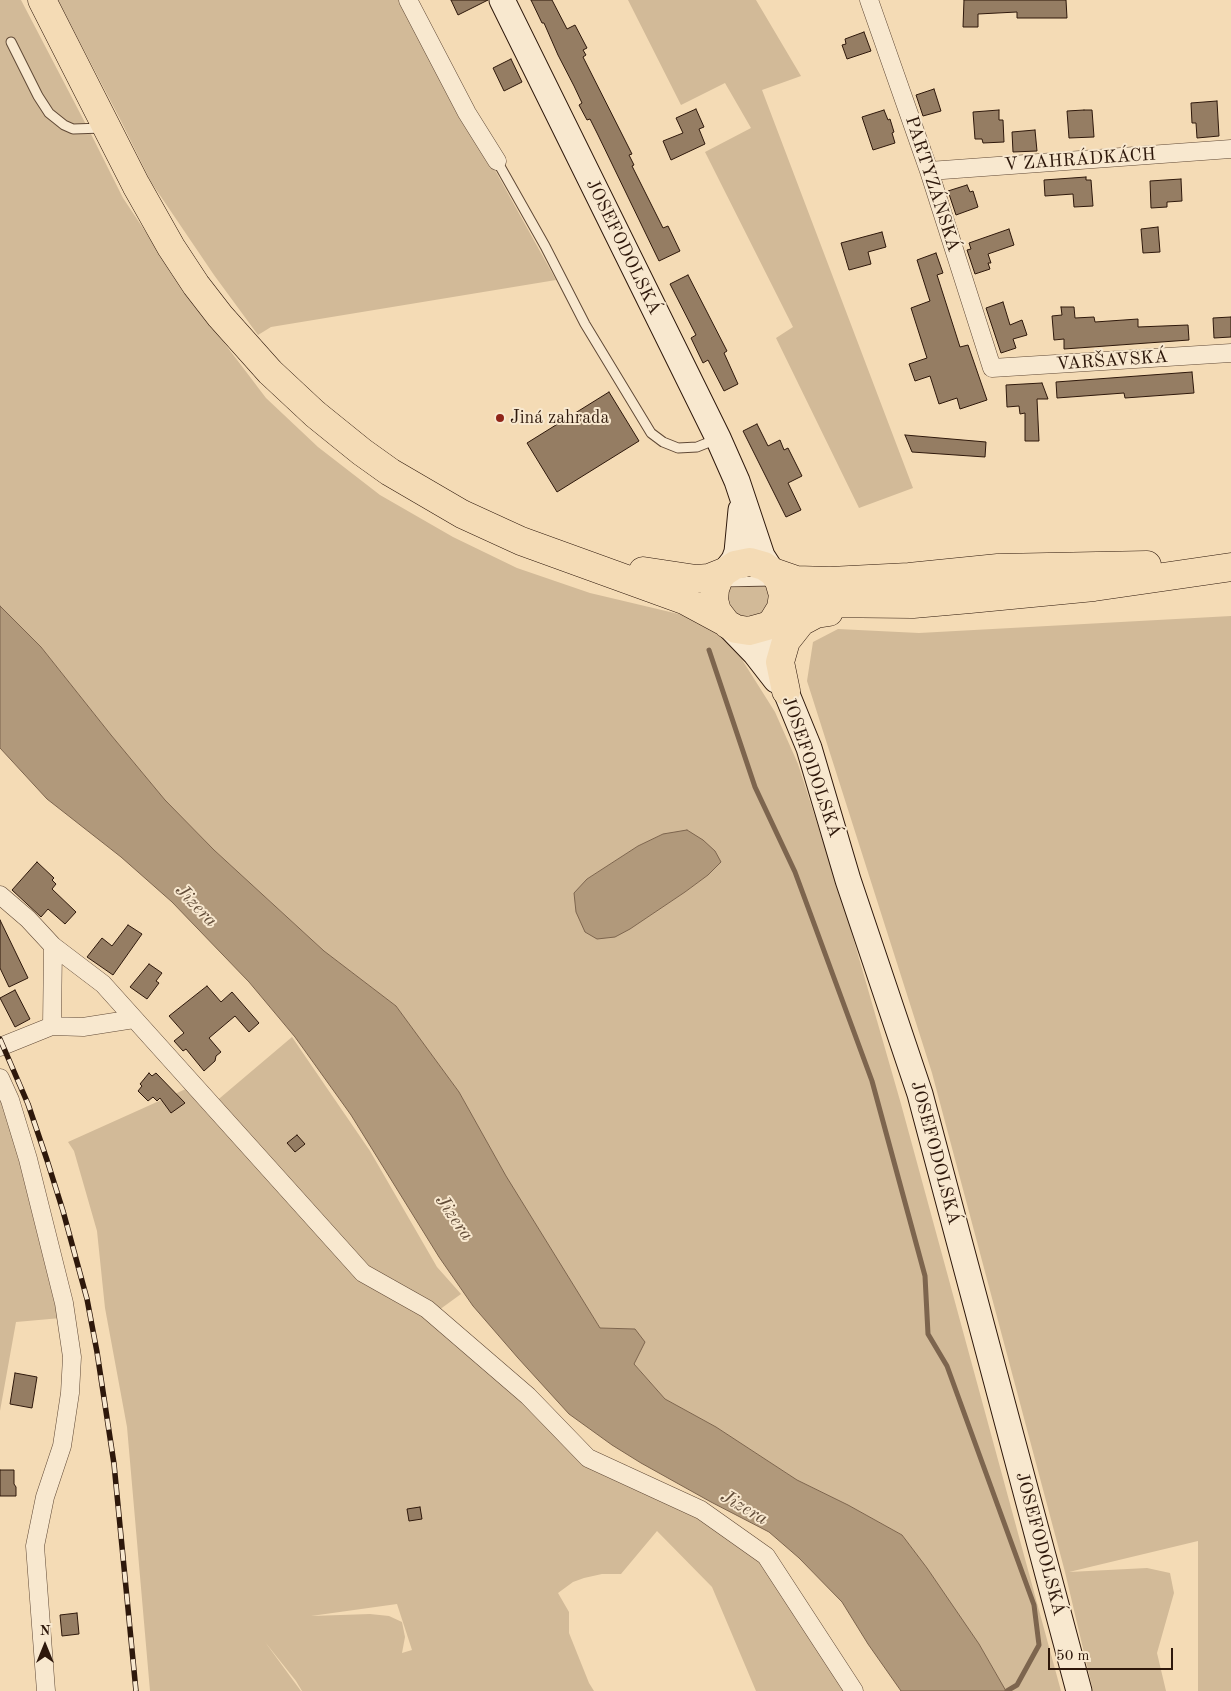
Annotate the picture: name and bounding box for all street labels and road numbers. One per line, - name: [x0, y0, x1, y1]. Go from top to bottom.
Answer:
- street label: PARTYZÁNSKÁ: [900, 113, 964, 255]
- street label: V ZAHRÁDKÁCH: [1003, 144, 1157, 176]
- street label: JOSEFODOLSKÁ: [581, 176, 665, 318]
- street label: VARŠAVSKÁ: [1055, 346, 1169, 376]
- street label: JOSEFODOLSKÁ: [777, 694, 845, 840]
- street label: JOSEFODOLSKÁ: [905, 1079, 965, 1227]
- street label: JOSEFODOLSKÁ: [1010, 1470, 1070, 1618]

